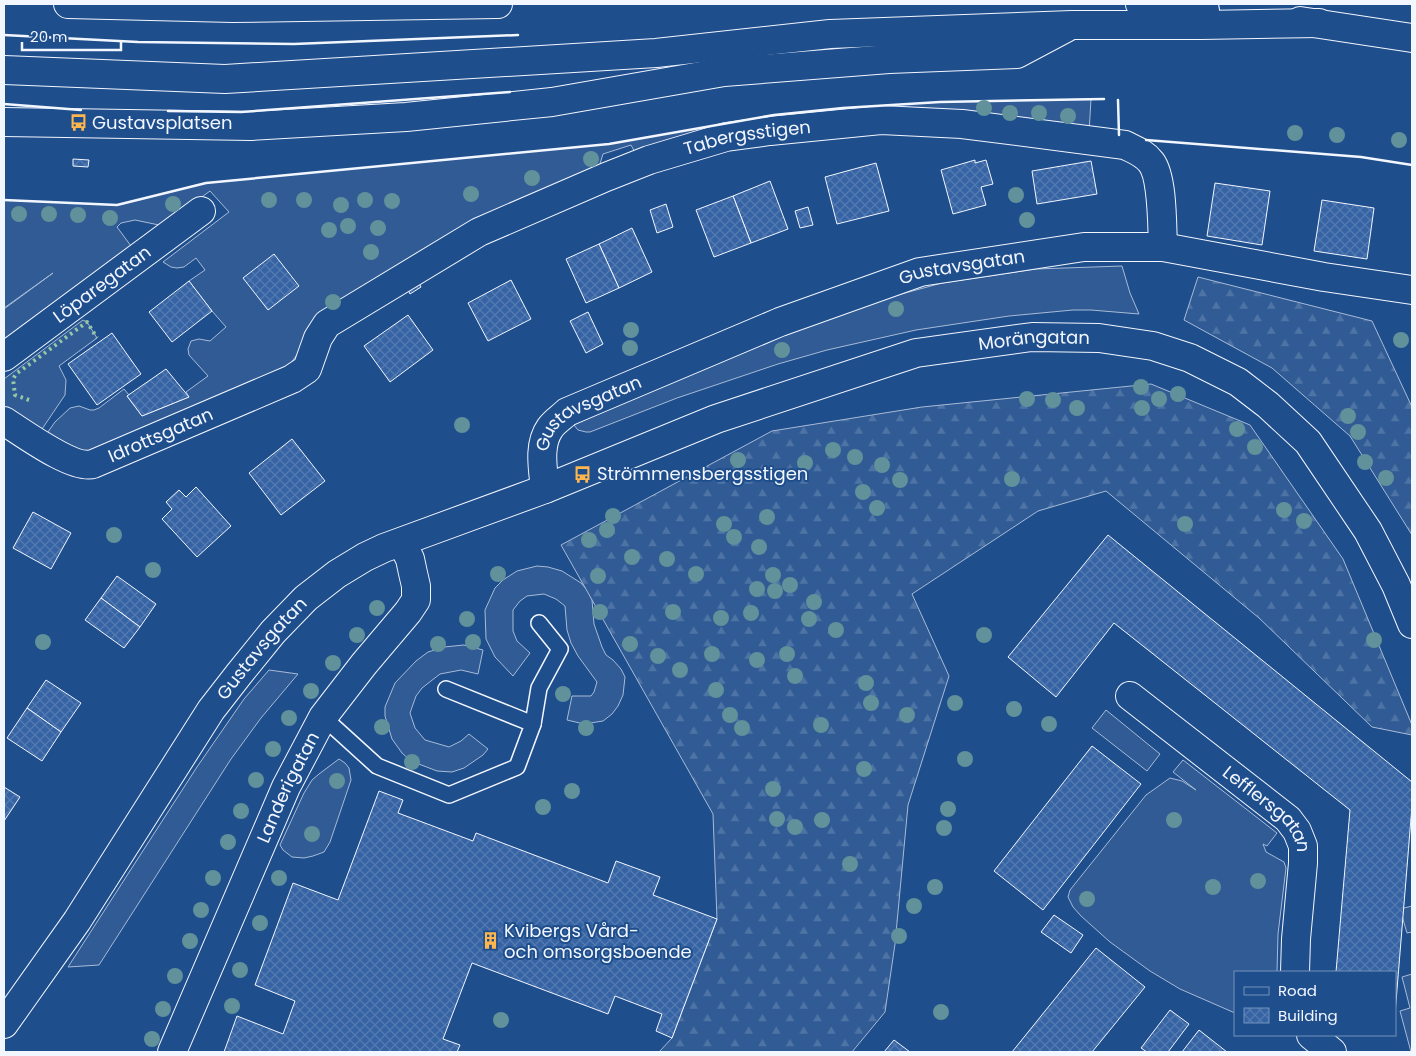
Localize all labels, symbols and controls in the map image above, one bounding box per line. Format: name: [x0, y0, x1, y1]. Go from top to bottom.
scale bar: [22, 20, 121, 52]
text: 20 m: [30, 26, 68, 47]
place label: Gustavsplatsen: [92, 110, 233, 135]
bus stop icon: Gustavsplatsen: [68, 113, 88, 133]
street label: Tabergsstigen: [681, 114, 812, 161]
street label: Löparegatan: [48, 239, 156, 329]
street label: Gustavsgatan: [895, 243, 1027, 291]
street label: Morängatan: [977, 324, 1090, 356]
street label: Gustavsgatan: [529, 369, 645, 453]
street label: Idrottsgatan: [104, 401, 217, 468]
place label: Strömmensbergsstigen: [597, 461, 808, 486]
bus stop icon: Strömmensbergsstigen: [573, 464, 593, 484]
street label: Gustavsgatan: [210, 591, 312, 705]
street label: Landerigatan: [250, 727, 325, 847]
street label: Lefflersgatan: [1218, 760, 1316, 852]
place label: Kvibergs Vård- och omsorgsboende: [504, 918, 692, 964]
building icon: Kvibergs Vård- och omsorgsboende: [480, 931, 500, 951]
legend: [1234, 971, 1396, 1036]
text: Road: [1278, 980, 1317, 1001]
text: Building: [1278, 1005, 1338, 1026]

